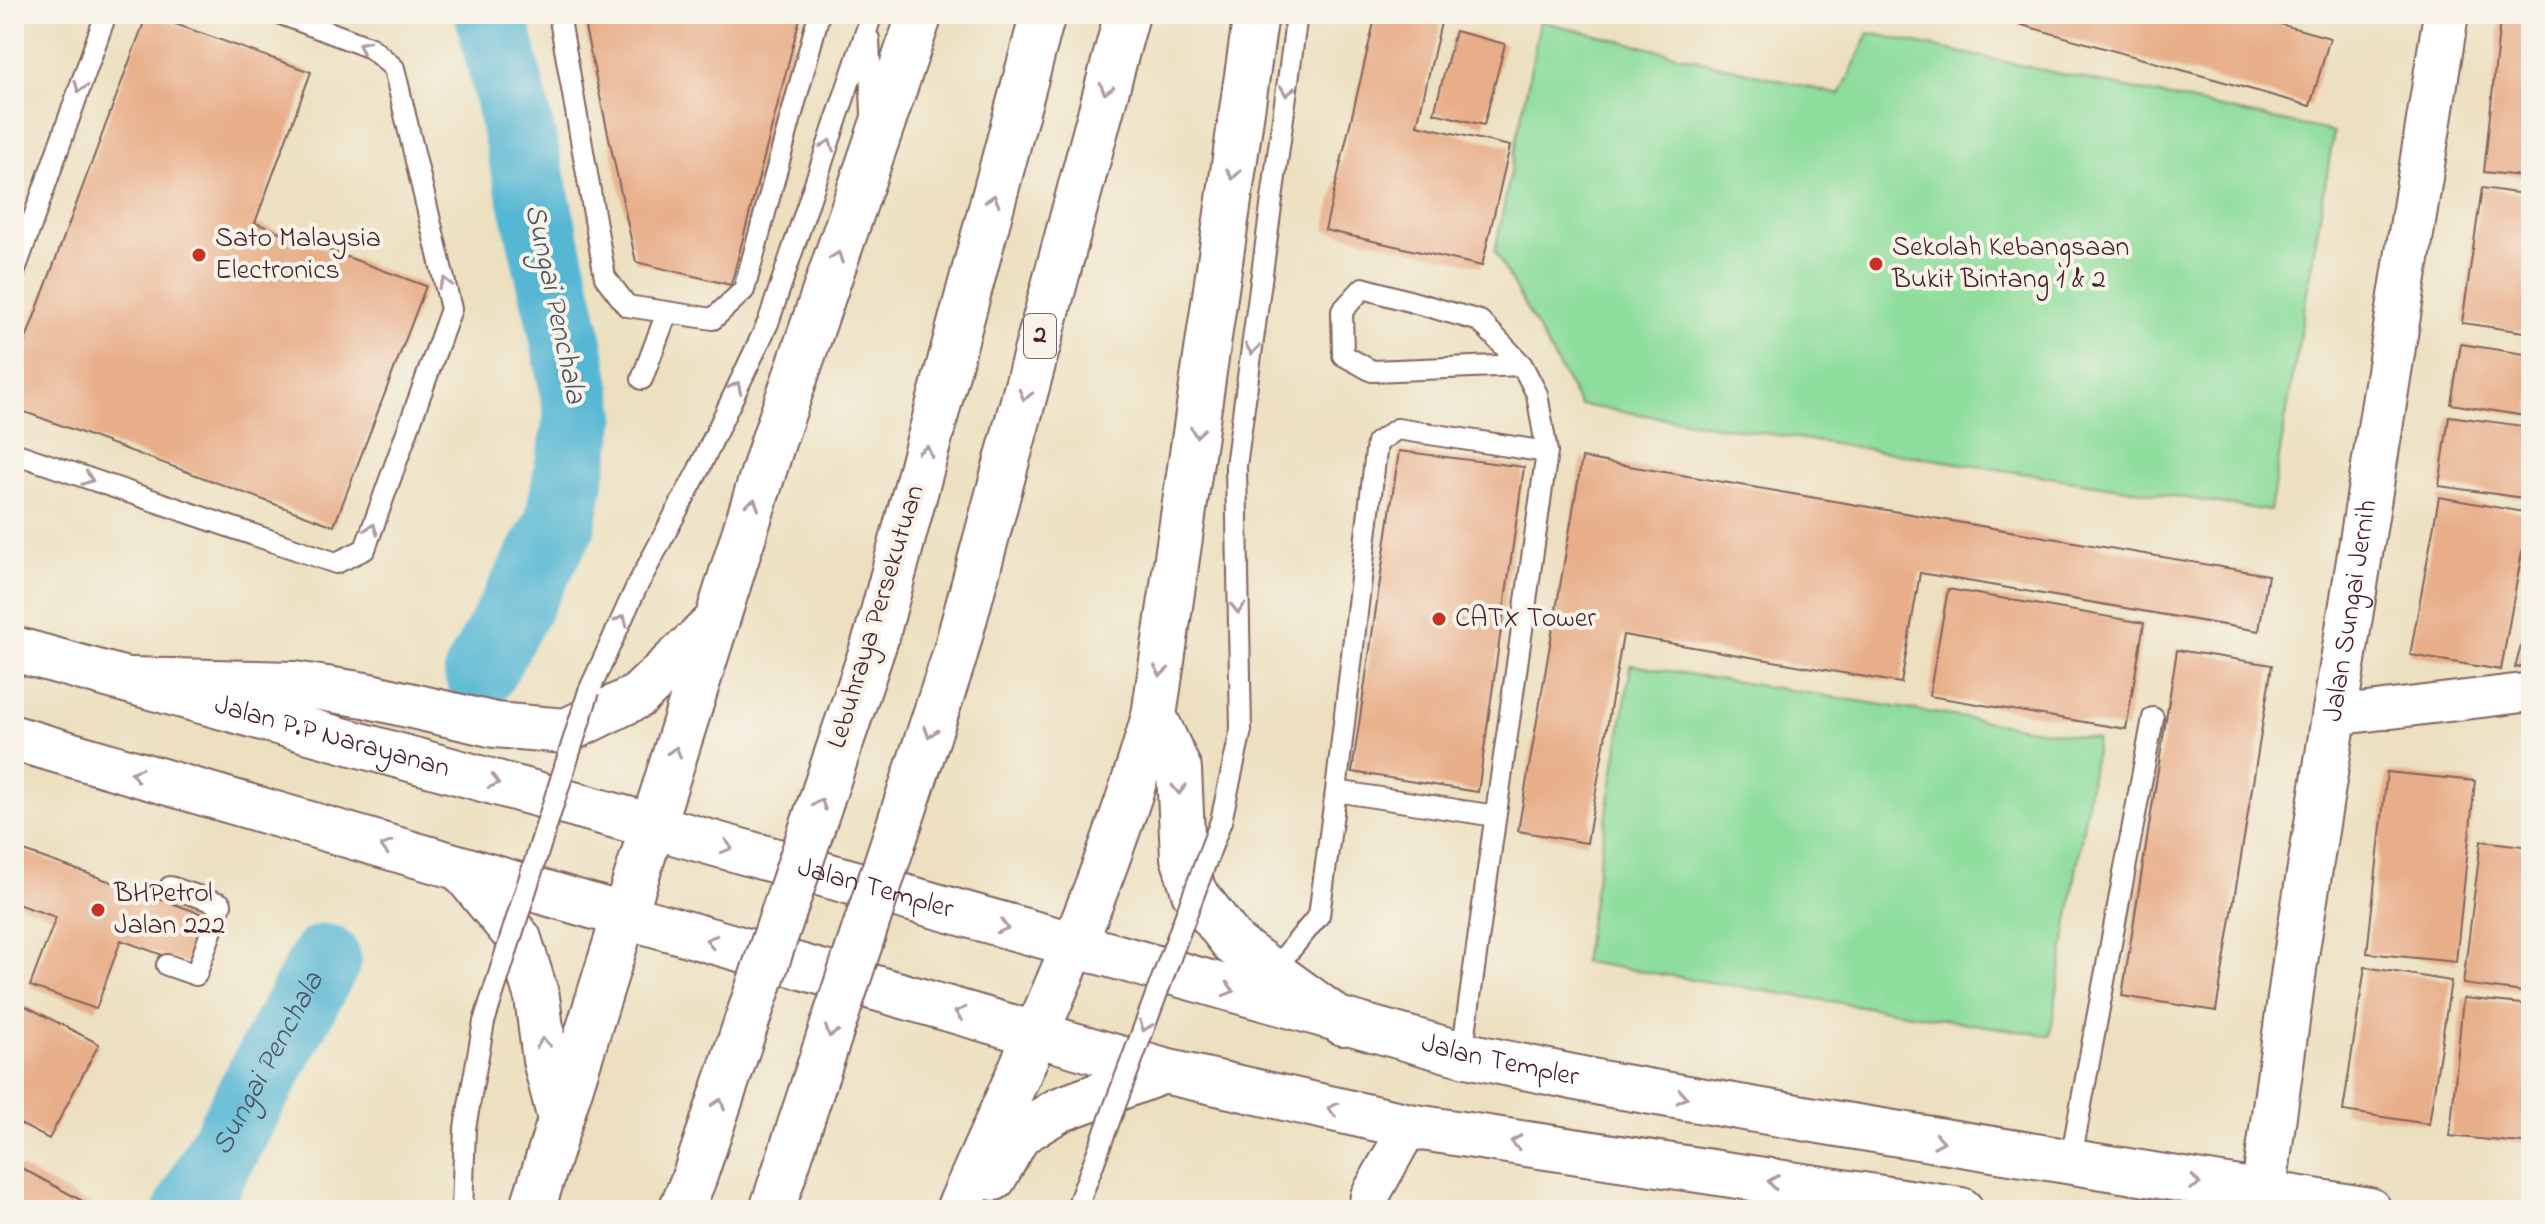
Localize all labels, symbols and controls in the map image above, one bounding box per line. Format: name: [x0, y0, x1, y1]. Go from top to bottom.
one-way arrow: [356, 40, 371, 56]
one-way arrow: [73, 80, 90, 94]
one-way arrow: [1099, 82, 1116, 96]
one-way arrow: [1279, 84, 1296, 98]
one-way arrow: [819, 138, 835, 152]
one-way arrow: [1225, 168, 1242, 181]
one-way arrow: [984, 194, 1001, 208]
water label: Sungai Penchala: [511, 200, 597, 408]
place label: Sato Malaysia Electronics: [215, 219, 381, 292]
place label: Sekolah Kebangsaan Bukit Bintang 1 & 2: [1891, 228, 2129, 301]
marker: Sato Malaysia Electronics: [190, 246, 208, 264]
one-way arrow: [827, 251, 843, 265]
marker: Sekolah Kebangsaan Bukit Bintang 1 & 2: [1867, 255, 1885, 273]
one-way arrow: [437, 277, 454, 291]
road number: 2: [1024, 314, 1056, 358]
one-way arrow: [1244, 342, 1261, 356]
one-way arrow: [726, 381, 742, 395]
one-way arrow: [1017, 387, 1034, 401]
one-way arrow: [1189, 425, 1206, 439]
one-way arrow: [917, 445, 933, 459]
one-way arrow: [80, 469, 94, 485]
street label: Lebuhraya Persekutuan: [817, 480, 937, 754]
one-way arrow: [744, 497, 760, 511]
street label: Jalan Sungai Jernih: [2313, 497, 2389, 725]
one-way arrow: [362, 523, 379, 537]
place label: CATX Tower: [1455, 599, 1596, 640]
one-way arrow: [1229, 602, 1247, 615]
marker: CATX Tower: [1430, 610, 1448, 628]
one-way arrow: [612, 614, 628, 629]
one-way arrow: [1153, 664, 1170, 678]
street label: Jalan P.P Narayanan: [210, 685, 454, 789]
one-way arrow: [923, 724, 939, 738]
one-way arrow: [666, 745, 682, 759]
one-way arrow: [130, 767, 144, 783]
one-way arrow: [487, 773, 500, 789]
one-way arrow: [1170, 783, 1188, 796]
one-way arrow: [810, 798, 826, 812]
one-way arrow: [719, 838, 733, 855]
one-way arrow: [379, 840, 393, 856]
street label: Jalan Templer: [793, 847, 958, 930]
place label: BHPetrol Jalan 222: [113, 874, 225, 947]
marker: BHPetrol Jalan 222: [89, 901, 107, 919]
one-way arrow: [996, 917, 1010, 934]
one-way arrow: [704, 934, 718, 950]
water label: Sungai Penchala: [201, 964, 337, 1164]
one-way arrow: [1221, 981, 1235, 998]
one-way arrow: [954, 1006, 968, 1022]
one-way arrow: [1138, 1018, 1155, 1032]
street label: Jalan Templer: [1416, 1023, 1583, 1098]
one-way arrow: [824, 1024, 840, 1038]
one-way arrow: [535, 1036, 552, 1050]
one-way arrow: [1676, 1088, 1689, 1105]
one-way arrow: [709, 1098, 725, 1112]
one-way arrow: [1327, 1101, 1341, 1118]
one-way arrow: [1932, 1132, 1945, 1149]
one-way arrow: [1510, 1134, 1523, 1151]
one-way arrow: [1767, 1174, 1780, 1191]
one-way arrow: [2188, 1174, 2202, 1191]

